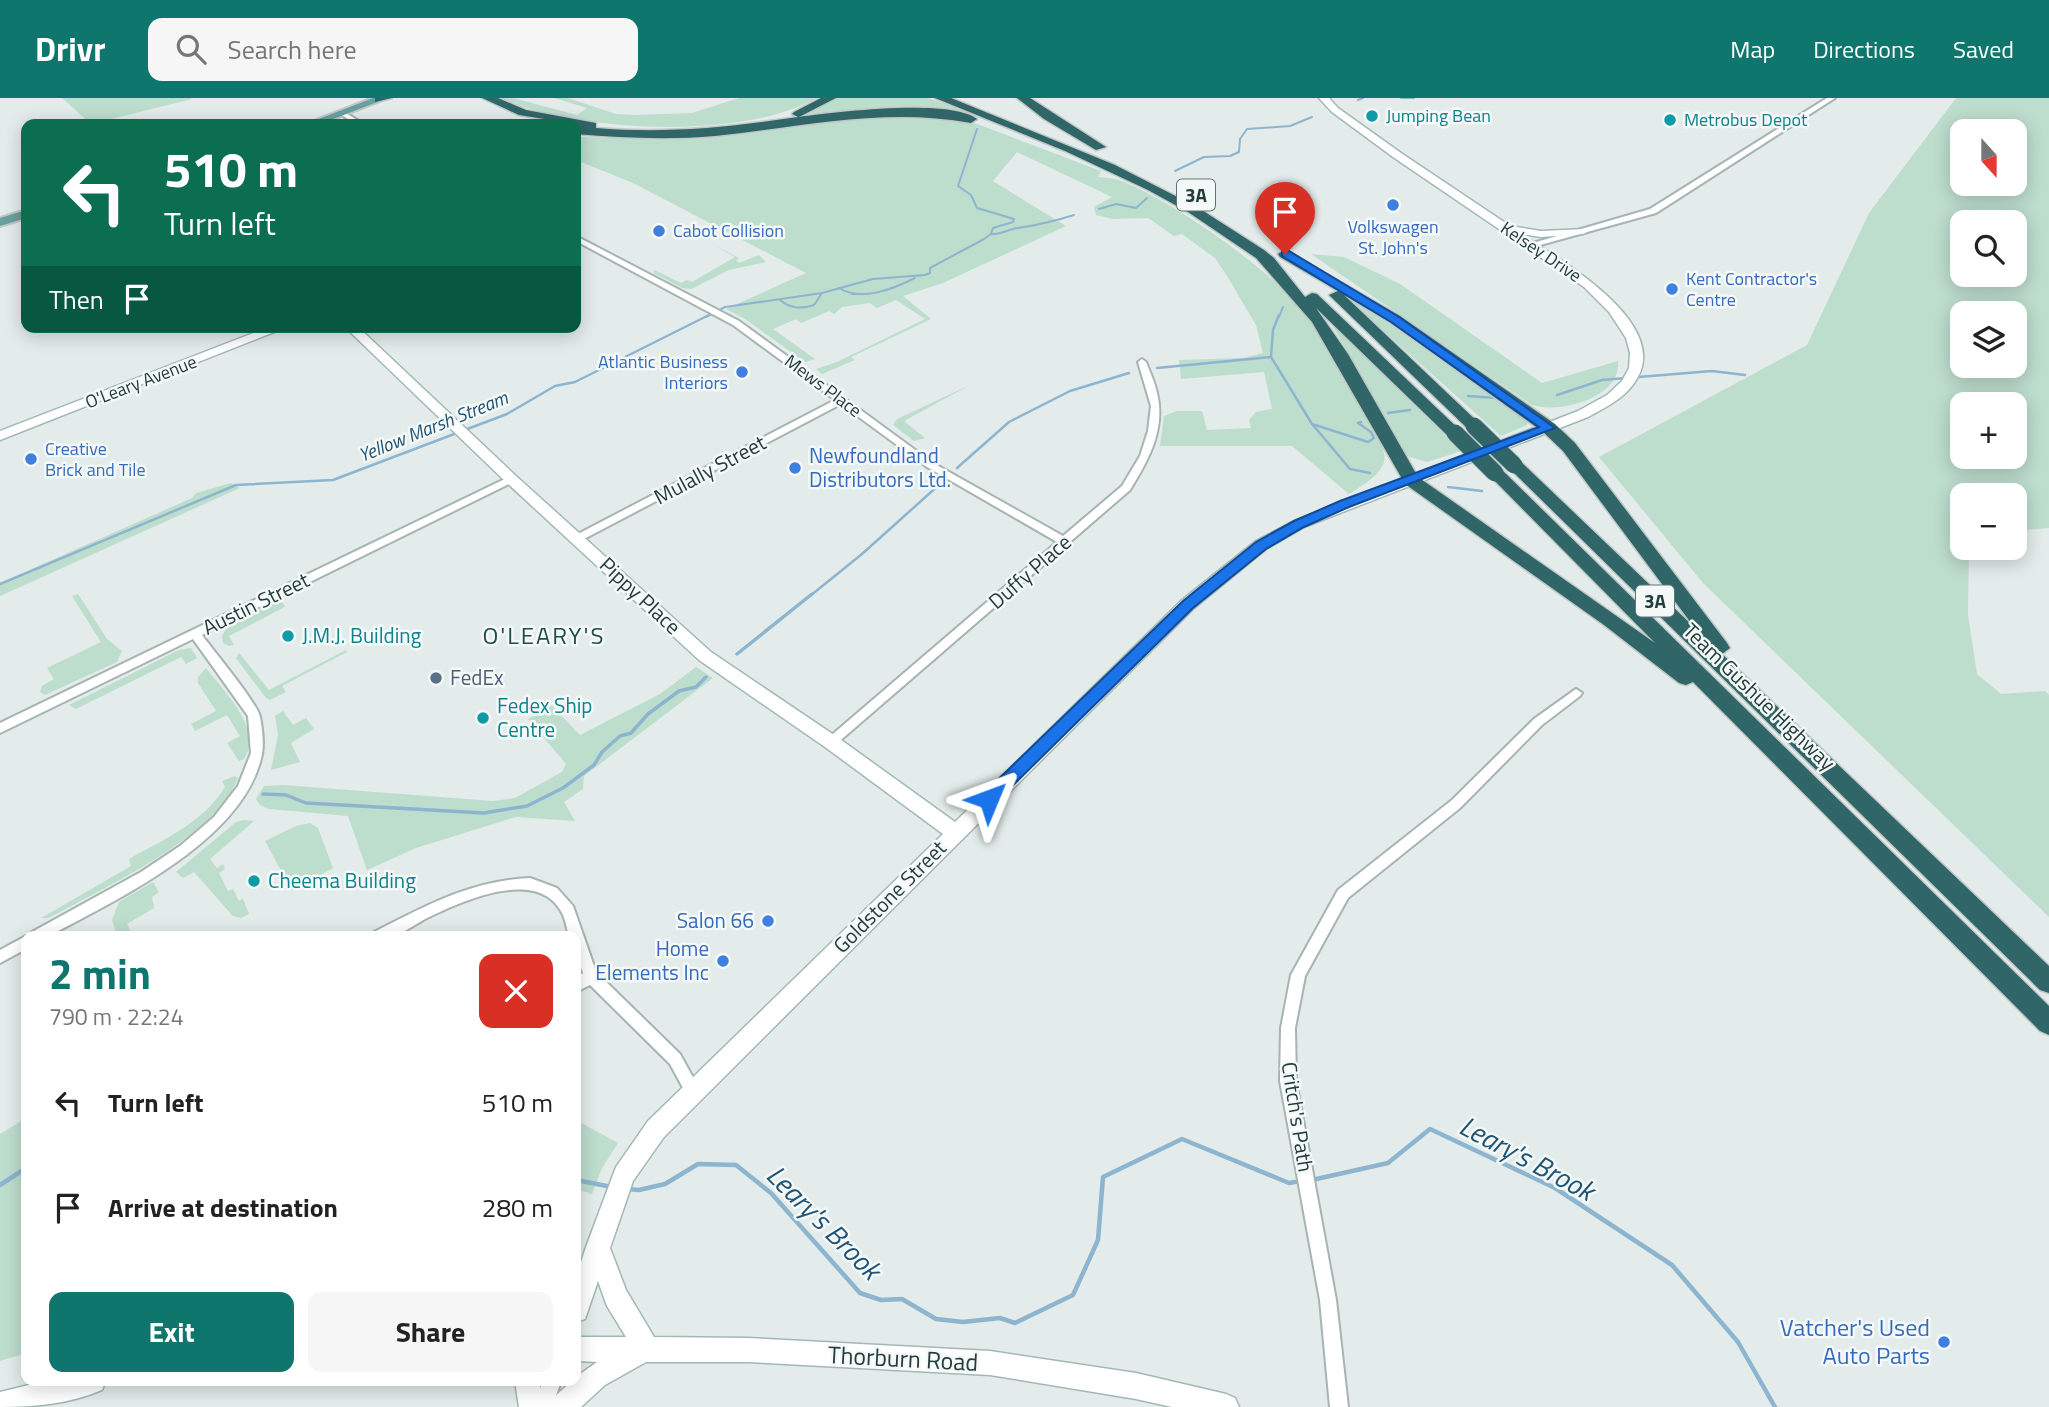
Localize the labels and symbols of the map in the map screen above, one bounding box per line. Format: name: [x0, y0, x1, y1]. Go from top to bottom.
place label: Jumping Bean: [1386, 102, 1491, 129]
place label: Metrobus Depot: [1684, 106, 1808, 133]
marker: Jumping Bean: [1364, 108, 1380, 124]
marker: Metrobus Depot: [1662, 112, 1678, 128]
north arrow: [1950, 119, 2026, 196]
road number: 3A: [1177, 180, 1215, 211]
pin: [1255, 182, 1315, 254]
marker: Volkswagen St. John's: [1385, 197, 1401, 213]
place label: Volkswagen St. John's: [1347, 213, 1439, 261]
street label: Kelsey Drive: [1495, 215, 1587, 289]
place label: Cabot Collision: [673, 217, 784, 244]
marker: Cabot Collision: [651, 223, 667, 239]
place label: Kent Contractor's Centre: [1686, 265, 1817, 313]
marker: Kent Contractor's Centre: [1664, 281, 1680, 297]
street label: O'Leary Avenue: [81, 348, 200, 415]
place label: Atlantic Business Interiors: [598, 348, 728, 396]
street label: Mews Place: [779, 348, 868, 424]
marker: Atlantic Business Interiors: [734, 364, 750, 380]
water label: Yellow Marsh Stream: [354, 382, 513, 469]
street label: Mulally Street: [648, 426, 772, 512]
place label: Creative Brick and Tile: [45, 435, 146, 483]
place label: Newfoundland Distributors Ltd.: [809, 439, 951, 495]
marker: Creative Brick and Tile: [23, 451, 39, 467]
marker: Newfoundland Distributors Ltd.: [787, 460, 803, 476]
street label: Duffy Place: [981, 526, 1078, 616]
street label: Pippy Place: [593, 549, 689, 641]
street label: Austin Street: [197, 563, 315, 643]
road number: 3A: [1636, 586, 1674, 616]
street label: Team Gushue Highway: [1676, 615, 1843, 778]
district label: O'LEARY'S: [482, 617, 606, 653]
place label: J.M.J. Building: [302, 619, 422, 651]
marker: J.M.J. Building: [280, 628, 296, 644]
place label: FedEx: [450, 661, 504, 693]
marker: FedEx: [428, 670, 444, 686]
place label: Fedex Ship Centre: [497, 689, 592, 745]
marker: Fedex Ship Centre: [475, 710, 491, 726]
position arrow: [952, 762, 1026, 836]
street label: Goldstone Street: [825, 832, 954, 960]
place label: Cheema Building: [268, 864, 416, 896]
marker: Cheema Building: [246, 873, 262, 889]
place label: Salon 66: [677, 904, 754, 936]
marker: Salon 66: [760, 913, 776, 929]
place label: Home Elements Inc: [595, 932, 709, 988]
marker: Home Elements Inc: [715, 953, 731, 969]
street label: Critch's Path: [1274, 1060, 1322, 1174]
water label: Leary's Brook: [1452, 1104, 1606, 1213]
water label: Leary's Brook: [757, 1154, 894, 1292]
place label: Vatcher's Used Auto Parts: [1780, 1309, 1930, 1373]
marker: Vatcher's Used Auto Parts: [1936, 1334, 1952, 1350]
street label: Thorburn Road: [827, 1336, 979, 1380]

